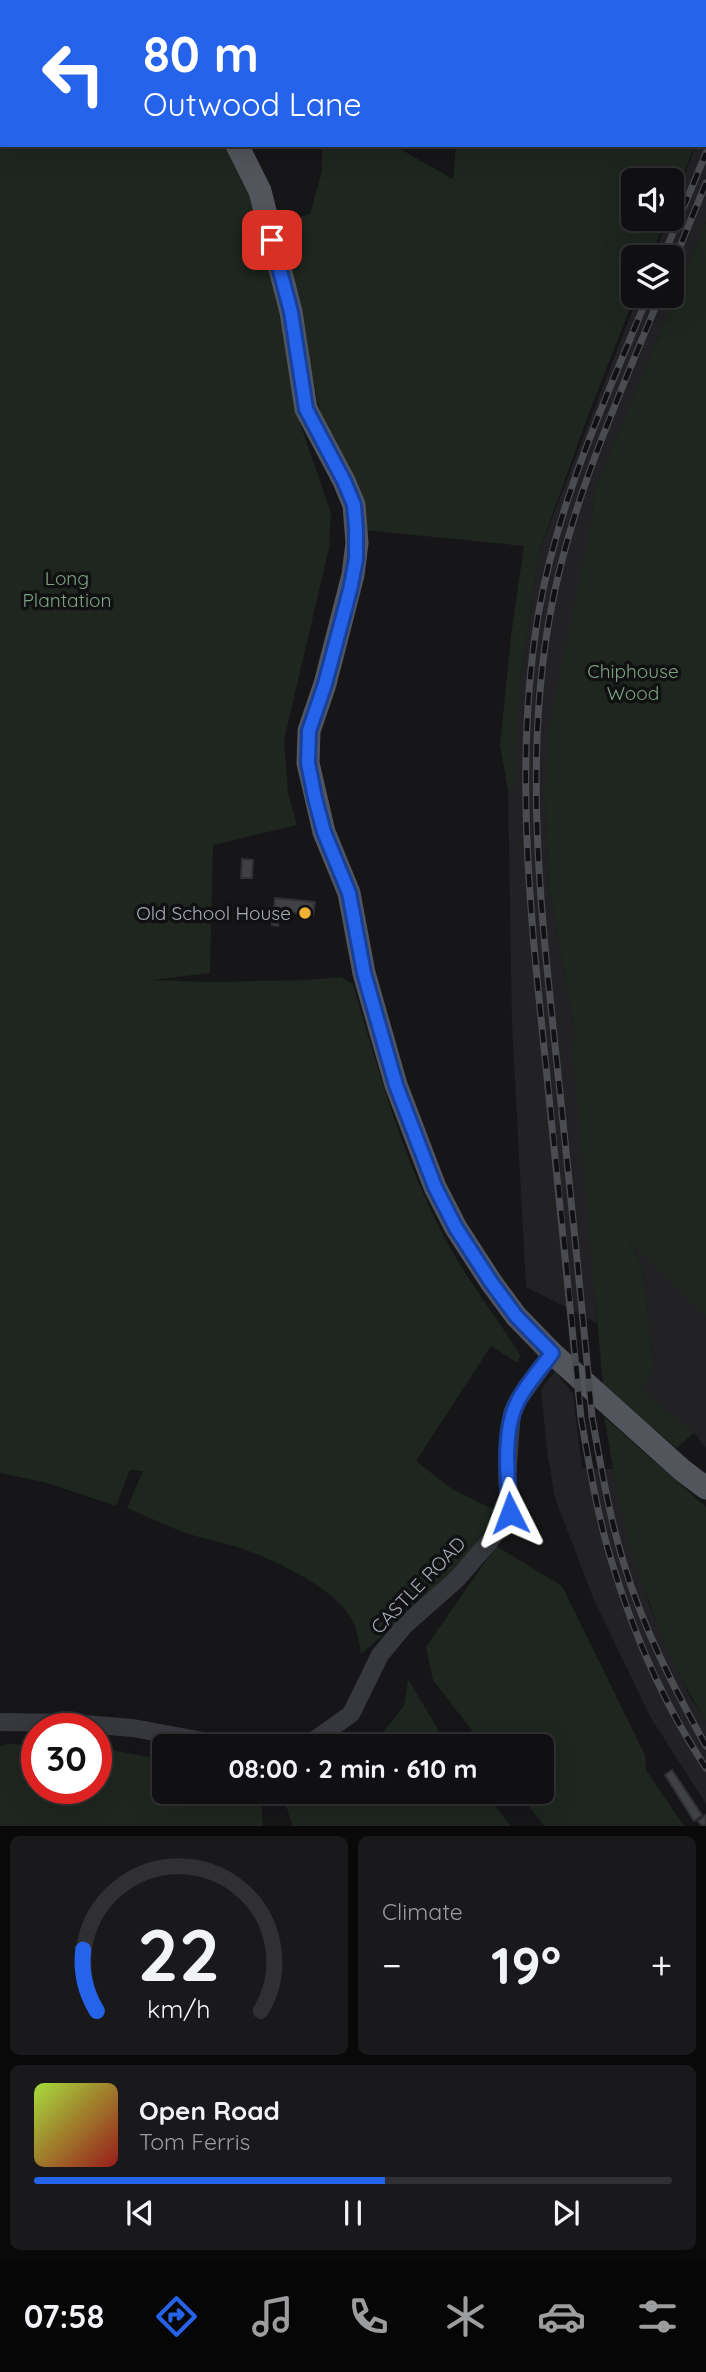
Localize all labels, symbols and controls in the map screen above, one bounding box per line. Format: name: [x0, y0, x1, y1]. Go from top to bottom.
text: 80 m: [143, 23, 259, 84]
icon: left: [28, 28, 119, 119]
text: Outwood Lane: [143, 84, 362, 124]
map controls: [621, 168, 684, 308]
button: sound: [621, 168, 684, 231]
pin: [242, 210, 302, 270]
icon: arrive: [253, 221, 291, 259]
button: layers: [621, 245, 684, 308]
park label: Long Plantation: [22, 566, 112, 612]
park label: Chiphouse Wood: [587, 659, 679, 705]
place label: Old School House: [136, 901, 291, 925]
marker: Old School House: [297, 905, 313, 921]
position arrow: [473, 1476, 547, 1550]
street label: CASTLE ROAD: [366, 1531, 470, 1639]
speed limit sign: 30: [21, 1713, 112, 1804]
text: 08:00 · 2 min · 610 m: [229, 1752, 477, 1785]
text: Climate: [382, 1897, 463, 1926]
text: 22: [138, 1909, 220, 2000]
text: 19°: [491, 1932, 561, 1997]
text: −: [382, 1941, 402, 1989]
text: +: [651, 1941, 672, 1989]
text: km/h: [147, 1993, 211, 2024]
text: Open Road: [139, 2094, 280, 2127]
text: Tom Ferris: [139, 2127, 250, 2156]
icon: previous: [121, 2194, 159, 2232]
icon: pause: [334, 2194, 372, 2232]
icon: next: [547, 2194, 585, 2232]
icon: directions: [152, 2292, 201, 2341]
icon: music: [248, 2292, 297, 2341]
icon: phone: [344, 2292, 393, 2341]
icon: climate: [441, 2292, 490, 2341]
icon: car: [537, 2292, 586, 2341]
icon: filters: [633, 2292, 682, 2341]
text: 07:58: [24, 2296, 104, 2336]

